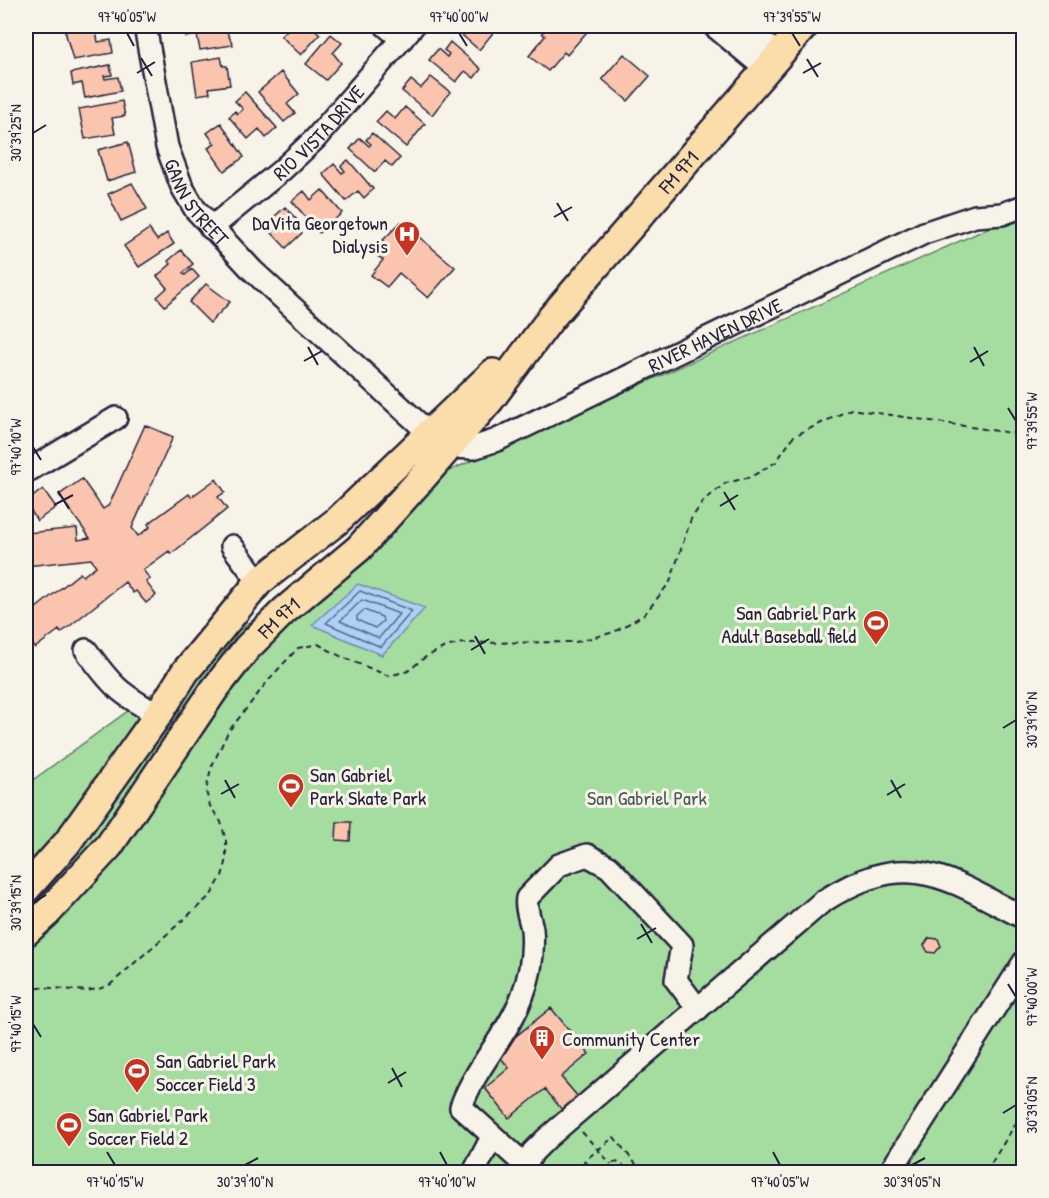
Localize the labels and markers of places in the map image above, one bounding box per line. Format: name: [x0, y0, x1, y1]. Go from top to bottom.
place label: DaVita Georgetown Dialysis: [252, 209, 388, 259]
hospital icon: DaVita Georgetown Dialysis: [392, 219, 422, 257]
place label: San Gabriel Park Adult Baseball field: [722, 599, 856, 649]
sports icon: San Gabriel Park Adult Baseball field: [861, 608, 891, 646]
place label: San Gabriel Park Skate Park: [310, 761, 426, 811]
sports icon: San Gabriel Park Skate Park: [276, 771, 306, 809]
building icon: Community Center: [527, 1023, 557, 1061]
place label: Community Center: [562, 1025, 700, 1052]
place label: San Gabriel Park Soccer Field 3: [156, 1047, 276, 1097]
sports icon: San Gabriel Park Soccer Field 3: [122, 1056, 152, 1094]
place label: San Gabriel Park Soccer Field 2: [88, 1101, 208, 1151]
sports icon: San Gabriel Park Soccer Field 2: [54, 1110, 84, 1148]

